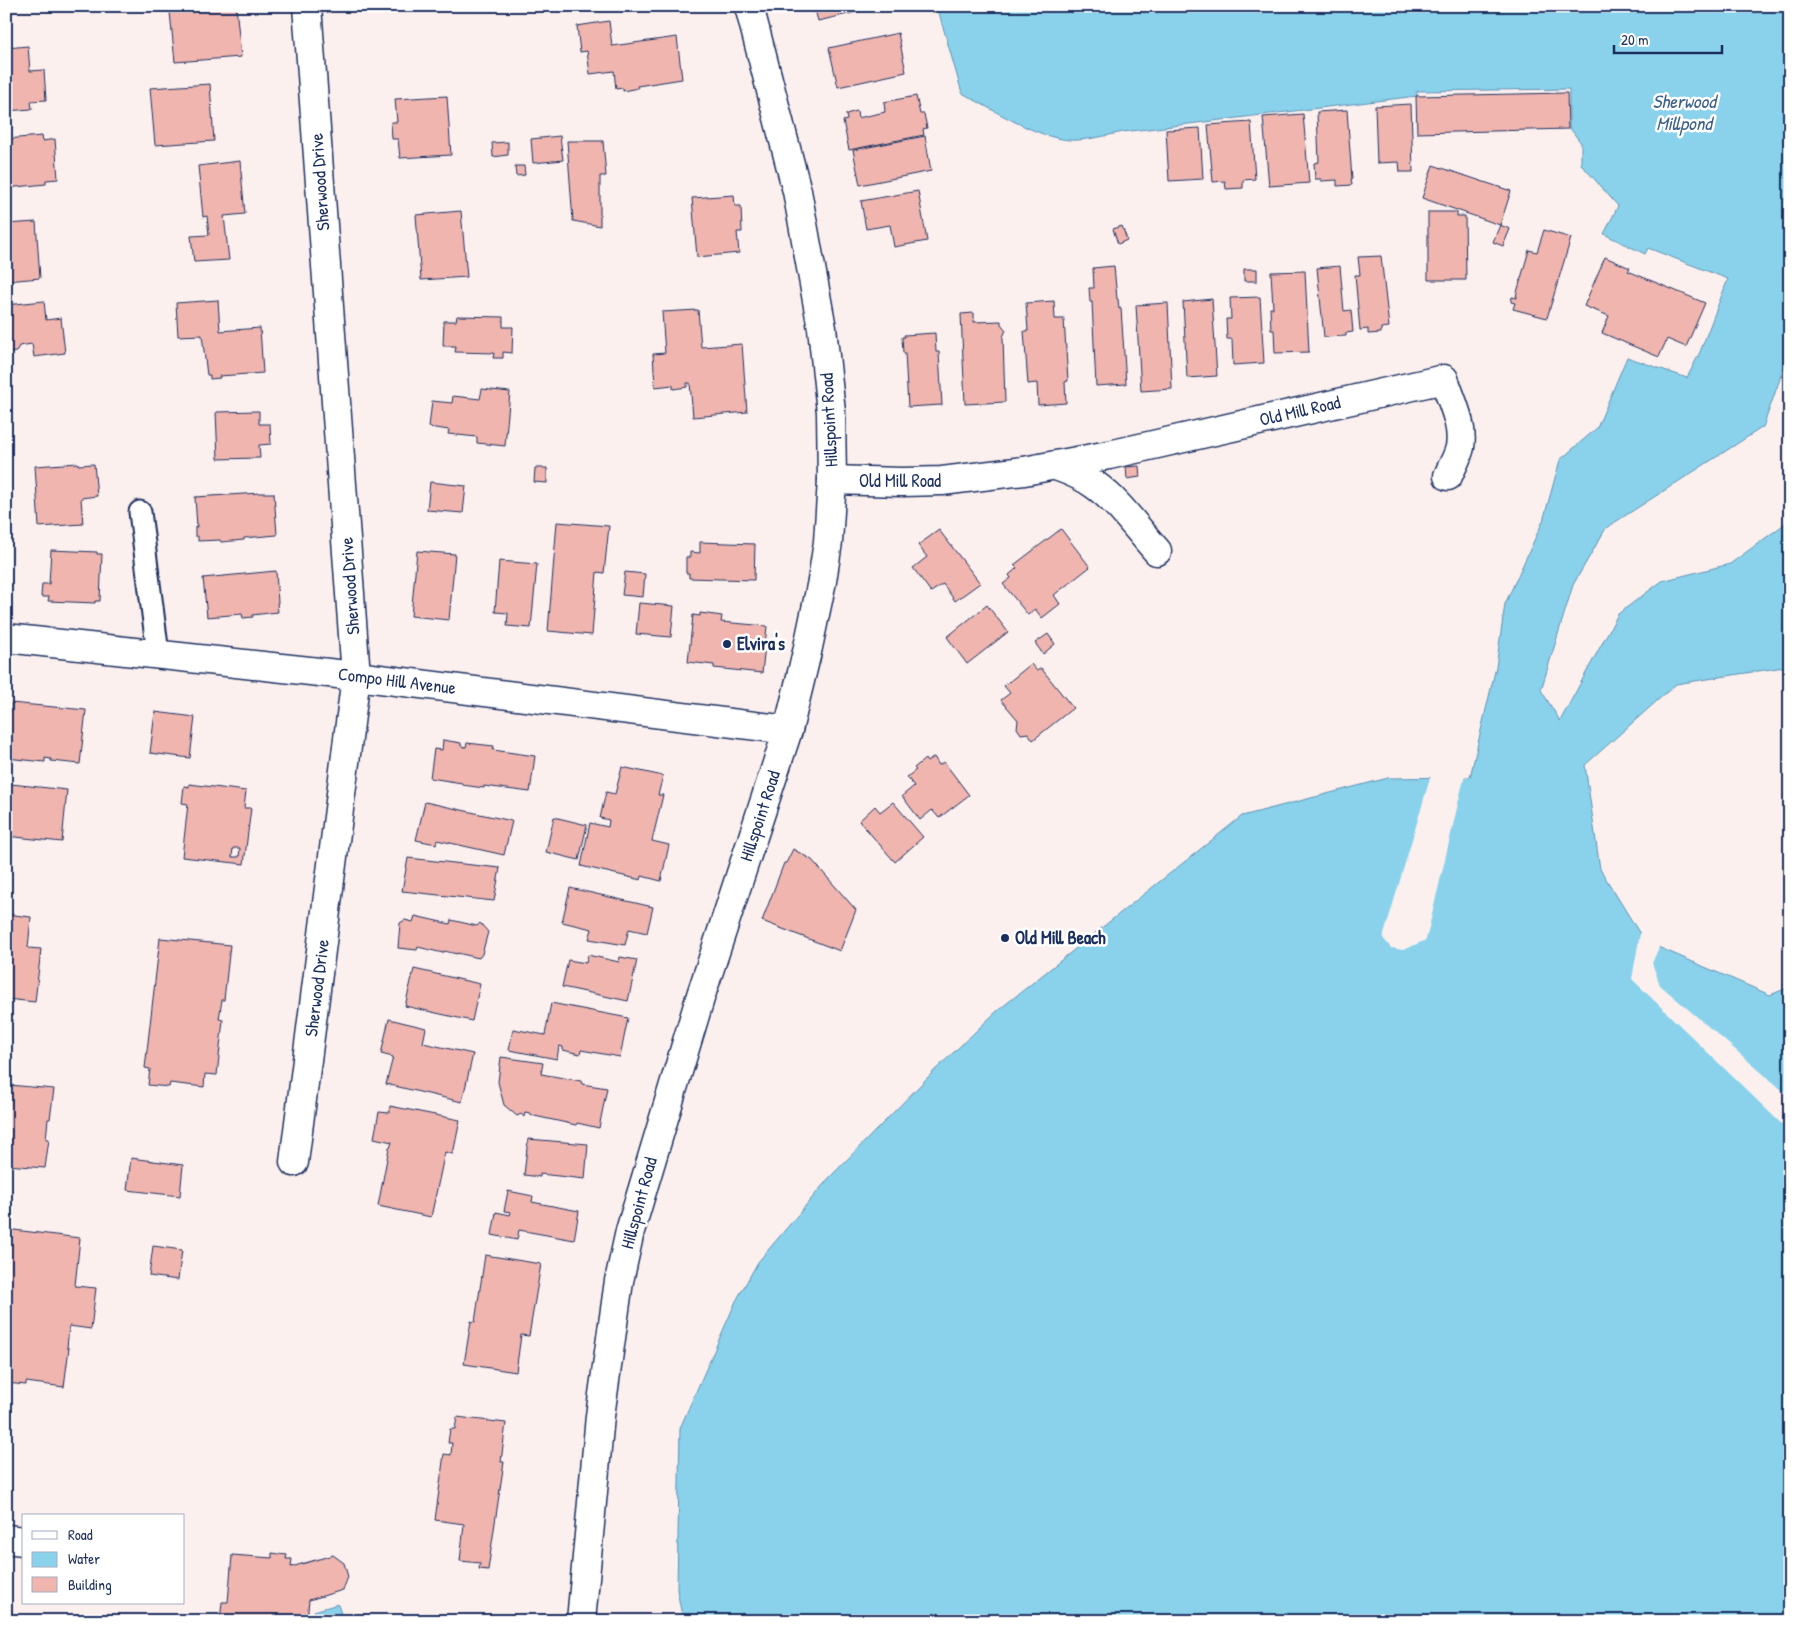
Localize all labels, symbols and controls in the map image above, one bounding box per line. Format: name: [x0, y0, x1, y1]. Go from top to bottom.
scale bar: [1614, 22, 1721, 54]
text: 20 m: [1621, 29, 1648, 50]
water label: Sherwood Millpond: [1652, 88, 1718, 136]
street label: Sherwood Drive: [304, 132, 335, 232]
street label: Hillspoint Road: [814, 372, 843, 468]
street label: Old Mill Road: [1257, 389, 1343, 432]
street label: Old Mill Road: [859, 468, 941, 493]
street label: Sherwood Drive: [334, 536, 365, 636]
place label: Elvira's: [737, 631, 785, 656]
marker: Elvira's: [721, 638, 733, 650]
street label: Compo Hill Avenue: [337, 661, 457, 700]
street label: Hillspoint Road: [733, 767, 786, 864]
place label: Old Mill Beach: [1015, 925, 1106, 950]
marker: Old Mill Beach: [999, 932, 1011, 944]
street label: Sherwood Drive: [298, 938, 335, 1038]
street label: Hillspoint Road: [614, 1154, 663, 1252]
legend: [22, 1514, 185, 1604]
text: Road: [68, 1524, 93, 1545]
text: Water: [68, 1548, 100, 1569]
text: Building: [68, 1574, 112, 1595]

